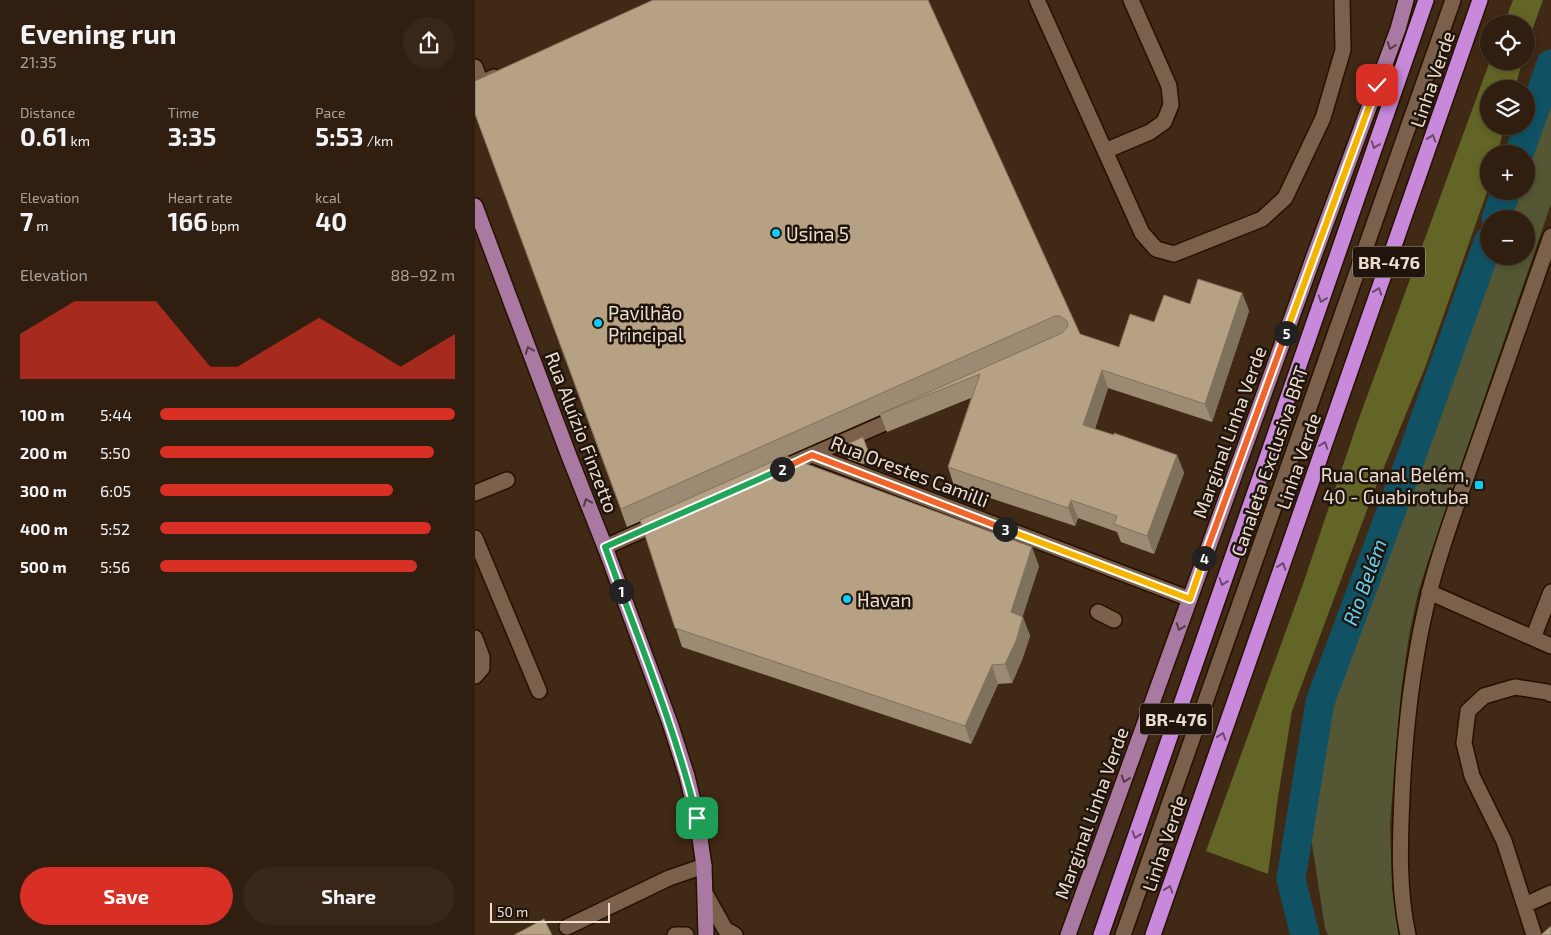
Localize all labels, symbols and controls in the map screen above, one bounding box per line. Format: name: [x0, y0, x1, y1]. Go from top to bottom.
map controls: [1480, 15, 1535, 265]
button: locate: [1480, 15, 1535, 70]
text: Evening run: [20, 16, 177, 50]
button: share: [403, 17, 455, 69]
street label: Linha Verde: [1405, 28, 1459, 130]
one-way arrow: [1387, 42, 1397, 50]
text: 21:35: [20, 52, 57, 71]
pin: [1356, 64, 1398, 106]
icon: check: [1363, 71, 1391, 99]
button: layers: [1480, 80, 1535, 135]
text: Distance: [20, 104, 75, 121]
text: Time: [168, 104, 199, 121]
text: Pace: [315, 104, 345, 121]
text: 0.61: [20, 121, 67, 151]
text: 3:35: [168, 121, 216, 151]
text: 5:53: [315, 121, 364, 151]
text: km: [67, 132, 90, 149]
text: /km: [364, 132, 393, 149]
one-way arrow: [1426, 134, 1436, 143]
one-way arrow: [1371, 140, 1381, 149]
button: +: [1480, 145, 1535, 200]
text: Elevation: [20, 189, 79, 206]
text: Heart rate: [168, 189, 232, 206]
text: kcal: [315, 189, 341, 206]
text: 7: [20, 206, 33, 236]
text: 166: [168, 206, 208, 236]
text: 40: [315, 206, 347, 236]
button: −: [1480, 210, 1535, 265]
text: m: [33, 217, 49, 234]
text: bpm: [208, 217, 239, 234]
place label: Usina 5: [786, 222, 849, 245]
marker: Usina 5: [770, 227, 782, 239]
road number: BR-476: [1353, 246, 1425, 278]
text: Elevation: [20, 265, 88, 284]
text: 88–92 m: [390, 265, 455, 284]
one-way arrow: [1372, 288, 1382, 296]
one-way arrow: [1318, 294, 1328, 302]
place label: Pavilhão Principal: [608, 301, 684, 346]
marker: Pavilhão Principal: [592, 317, 604, 329]
pin: 5: [1273, 320, 1299, 346]
text: 5: [1283, 325, 1290, 342]
street label: Marginal Linha Verde: [1187, 343, 1271, 521]
one-way arrow: [525, 346, 535, 355]
street label: Rua Aluízio Finzetto: [541, 348, 623, 516]
street label: Canaleta Exclusiva BRT: [1226, 363, 1312, 559]
text: 100 m: [20, 405, 65, 424]
text: 5:44: [100, 405, 132, 424]
street label: Linha Verde: [1271, 410, 1325, 512]
street label: Rua Orestes Camilli: [828, 430, 992, 512]
one-way arrow: [1319, 441, 1329, 450]
text: 200 m: [20, 443, 67, 462]
text: 5:50: [100, 443, 131, 462]
pin: 2: [769, 456, 795, 482]
text: 2: [778, 461, 787, 478]
place label: Rua Canal Belém, 40 - Guabirotuba: [1321, 463, 1469, 508]
marker: Rua Canal Belém, 40 - Guabirotuba: [1473, 479, 1485, 491]
text: 300 m: [20, 481, 67, 500]
text: 6:05: [100, 481, 131, 500]
one-way arrow: [583, 498, 593, 507]
pin: 3: [993, 516, 1017, 542]
text: 400 m: [20, 519, 68, 538]
text: 5:52: [100, 519, 130, 538]
text: 3: [1002, 521, 1009, 538]
water label: Rio Belém: [1337, 536, 1391, 628]
pin: 4: [1191, 546, 1217, 570]
text: 4: [1200, 550, 1209, 567]
text: 500 m: [20, 557, 67, 576]
text: 5:56: [100, 557, 130, 576]
one-way arrow: [1276, 562, 1286, 571]
one-way arrow: [1219, 577, 1229, 586]
pin: 1: [609, 578, 633, 604]
text: 1: [618, 583, 625, 600]
place label: Havan: [857, 588, 912, 611]
marker: Havan: [841, 593, 853, 605]
one-way arrow: [1176, 622, 1186, 630]
road number: BR-476: [1140, 704, 1212, 734]
street label: Marginal Linha Verde: [1049, 724, 1133, 902]
one-way arrow: [1217, 732, 1227, 740]
one-way arrow: [1121, 775, 1131, 783]
street label: Linha Verde: [1137, 792, 1191, 894]
pin: [676, 797, 718, 839]
icon: arrive: [683, 804, 711, 832]
one-way arrow: [1131, 830, 1141, 839]
button: Save: [20, 867, 233, 925]
button: Share: [243, 867, 455, 925]
one-way arrow: [1163, 885, 1173, 894]
scale bar: [490, 900, 610, 923]
text: 50 m: [497, 903, 528, 920]

